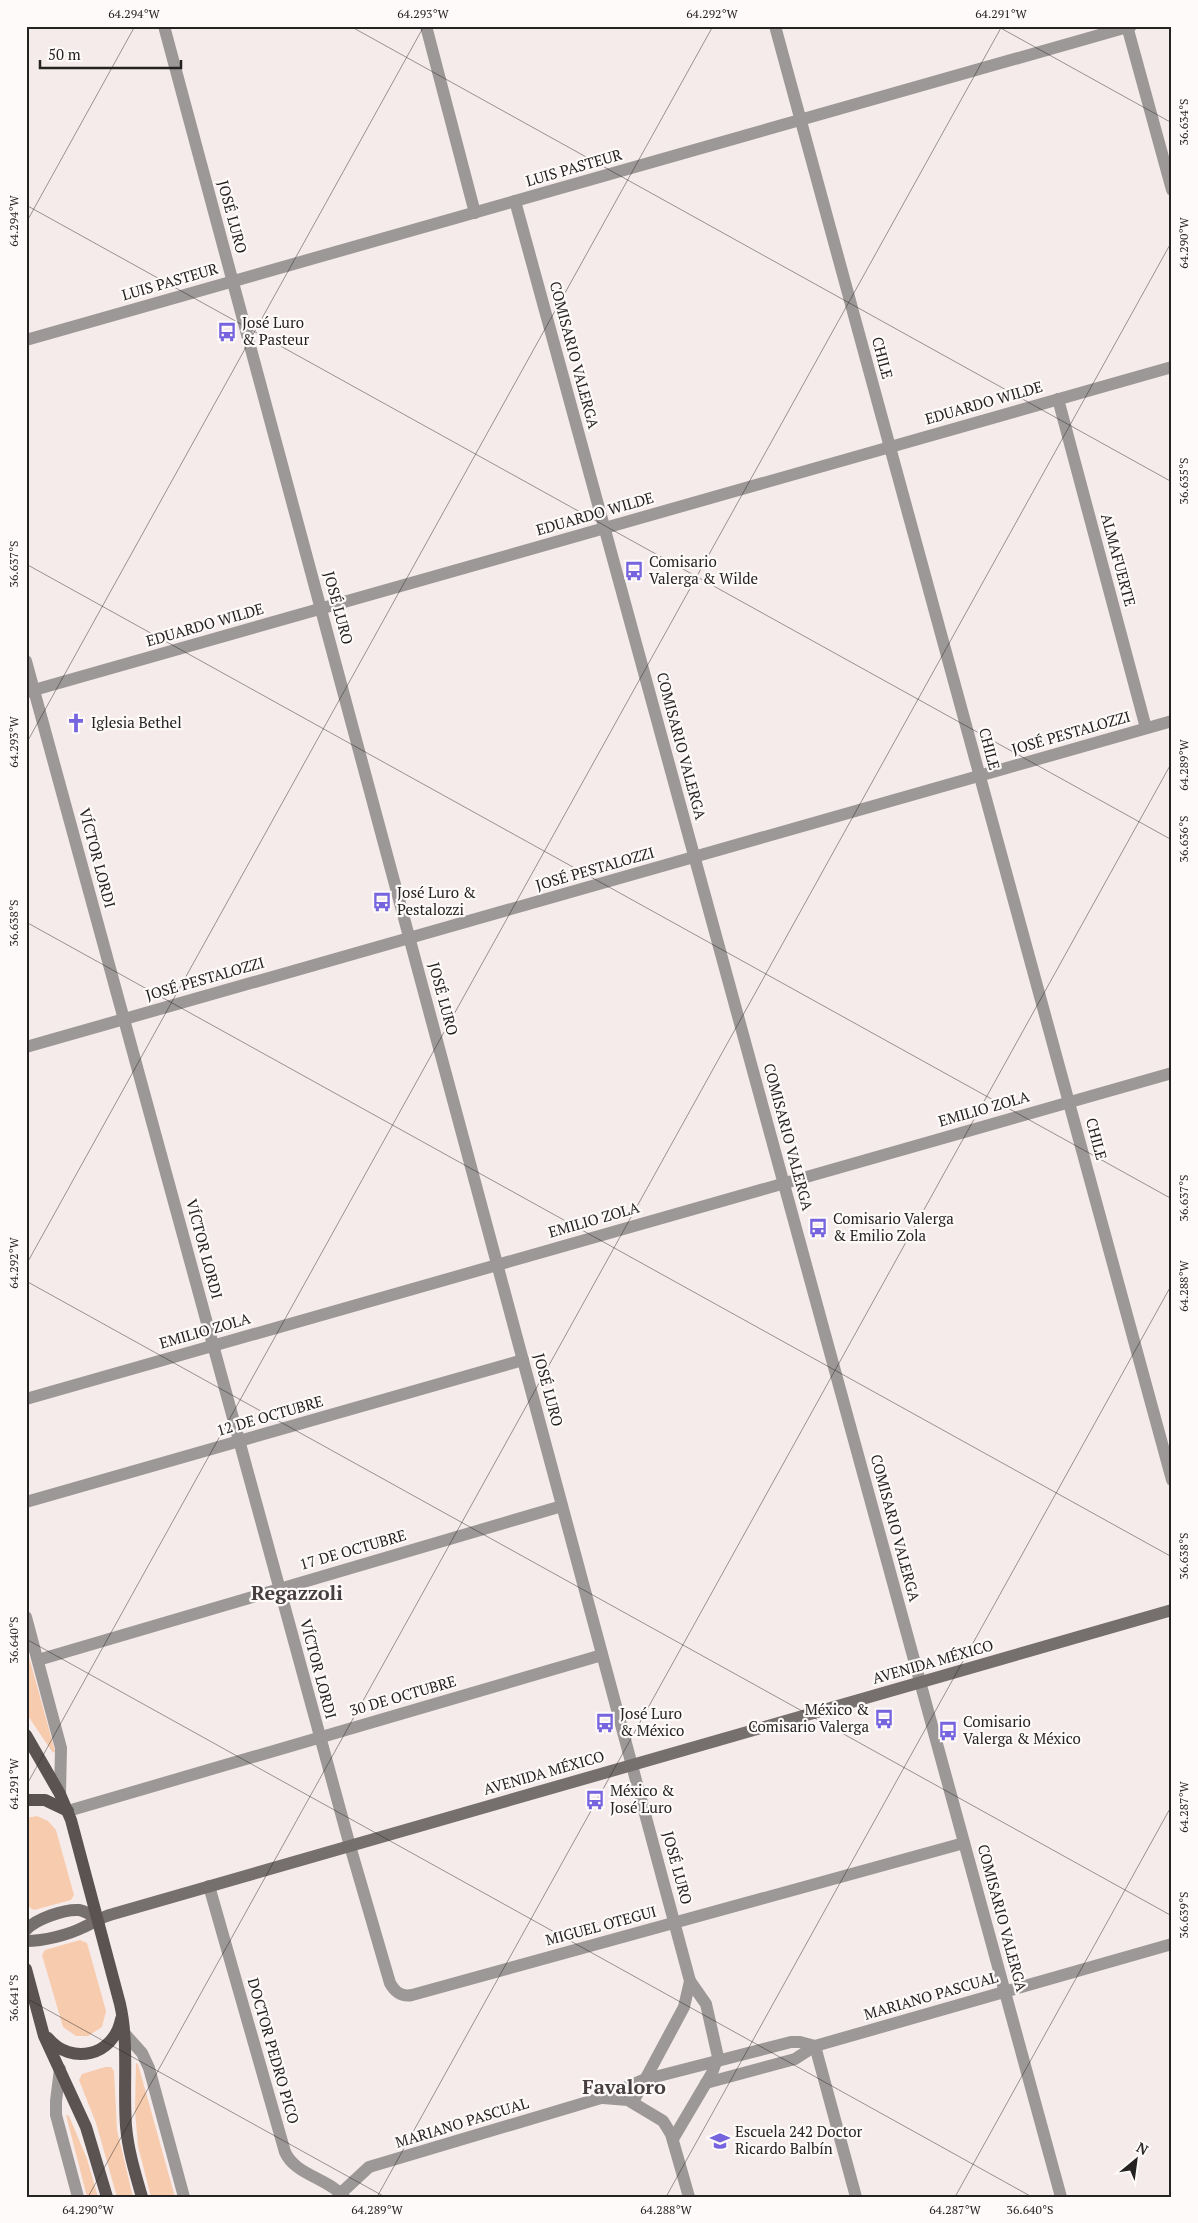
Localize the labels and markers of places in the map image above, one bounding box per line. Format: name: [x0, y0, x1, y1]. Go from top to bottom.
place label: José Luro & Pasteur: [242, 312, 309, 349]
bus stop icon: José Luro & Pasteur: [216, 321, 238, 343]
place label: Comisario Valerga & Wilde: [649, 551, 758, 588]
bus stop icon: Comisario Valerga & Wilde: [623, 560, 645, 582]
church icon: Iglesia Bethel: [65, 712, 87, 734]
place label: Iglesia Bethel: [91, 712, 182, 732]
place label: José Luro & Pestalozzi: [397, 882, 476, 919]
bus stop icon: José Luro & Pestalozzi: [371, 891, 393, 913]
place label: Comisario Valerga & Emilio Zola: [833, 1208, 954, 1245]
bus stop icon: Comisario Valerga & Emilio Zola: [807, 1217, 829, 1239]
place label: México & Comisario Valerga: [748, 1699, 869, 1736]
place label: José Luro & México: [620, 1703, 684, 1740]
bus stop icon: México & Comisario Valerga: [873, 1708, 895, 1730]
place label: Comisario Valerga & México: [963, 1711, 1081, 1748]
bus stop icon: José Luro & México: [594, 1712, 616, 1734]
bus stop icon: Comisario Valerga & México: [937, 1720, 959, 1742]
place label: México & José Luro: [610, 1780, 674, 1817]
bus stop icon: México & José Luro: [584, 1789, 606, 1811]
place label: Escuela 242 Doctor Ricardo Balbín: [735, 2121, 862, 2158]
school or university icon: Escuela 242 Doctor Ricardo Balbín: [709, 2130, 731, 2152]

